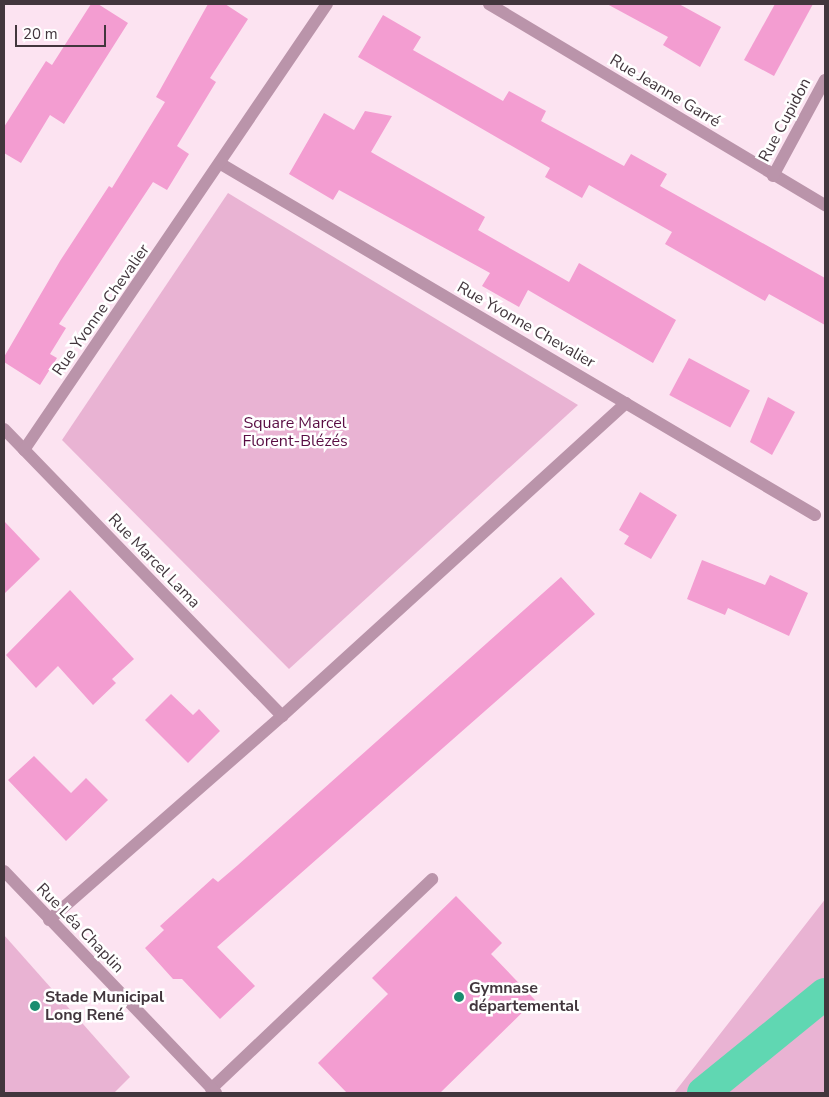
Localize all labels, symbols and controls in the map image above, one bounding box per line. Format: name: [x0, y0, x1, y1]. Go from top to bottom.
scale bar: [18, 15, 109, 47]
text: 20 m: [23, 24, 58, 44]
street label: Rue Jeanne Garré: [606, 51, 724, 131]
street label: Rue Cupidon: [755, 75, 815, 165]
street label: Rue Yvonne Chevalier: [48, 241, 154, 379]
street label: Rue Yvonne Chevalier: [454, 278, 598, 372]
park label: Square Marcel Florent-Blézés: [242, 413, 348, 451]
street label: Rue Marcel Lama: [104, 510, 204, 612]
street label: Rue Léa Chaplin: [32, 879, 128, 977]
place label: Gymnase départemental: [469, 978, 579, 1016]
place label: Stade Municipal Long René: [45, 987, 164, 1025]
marker: Gymnase départemental: [453, 991, 465, 1003]
marker: Stade Municipal Long René: [29, 1000, 41, 1012]

